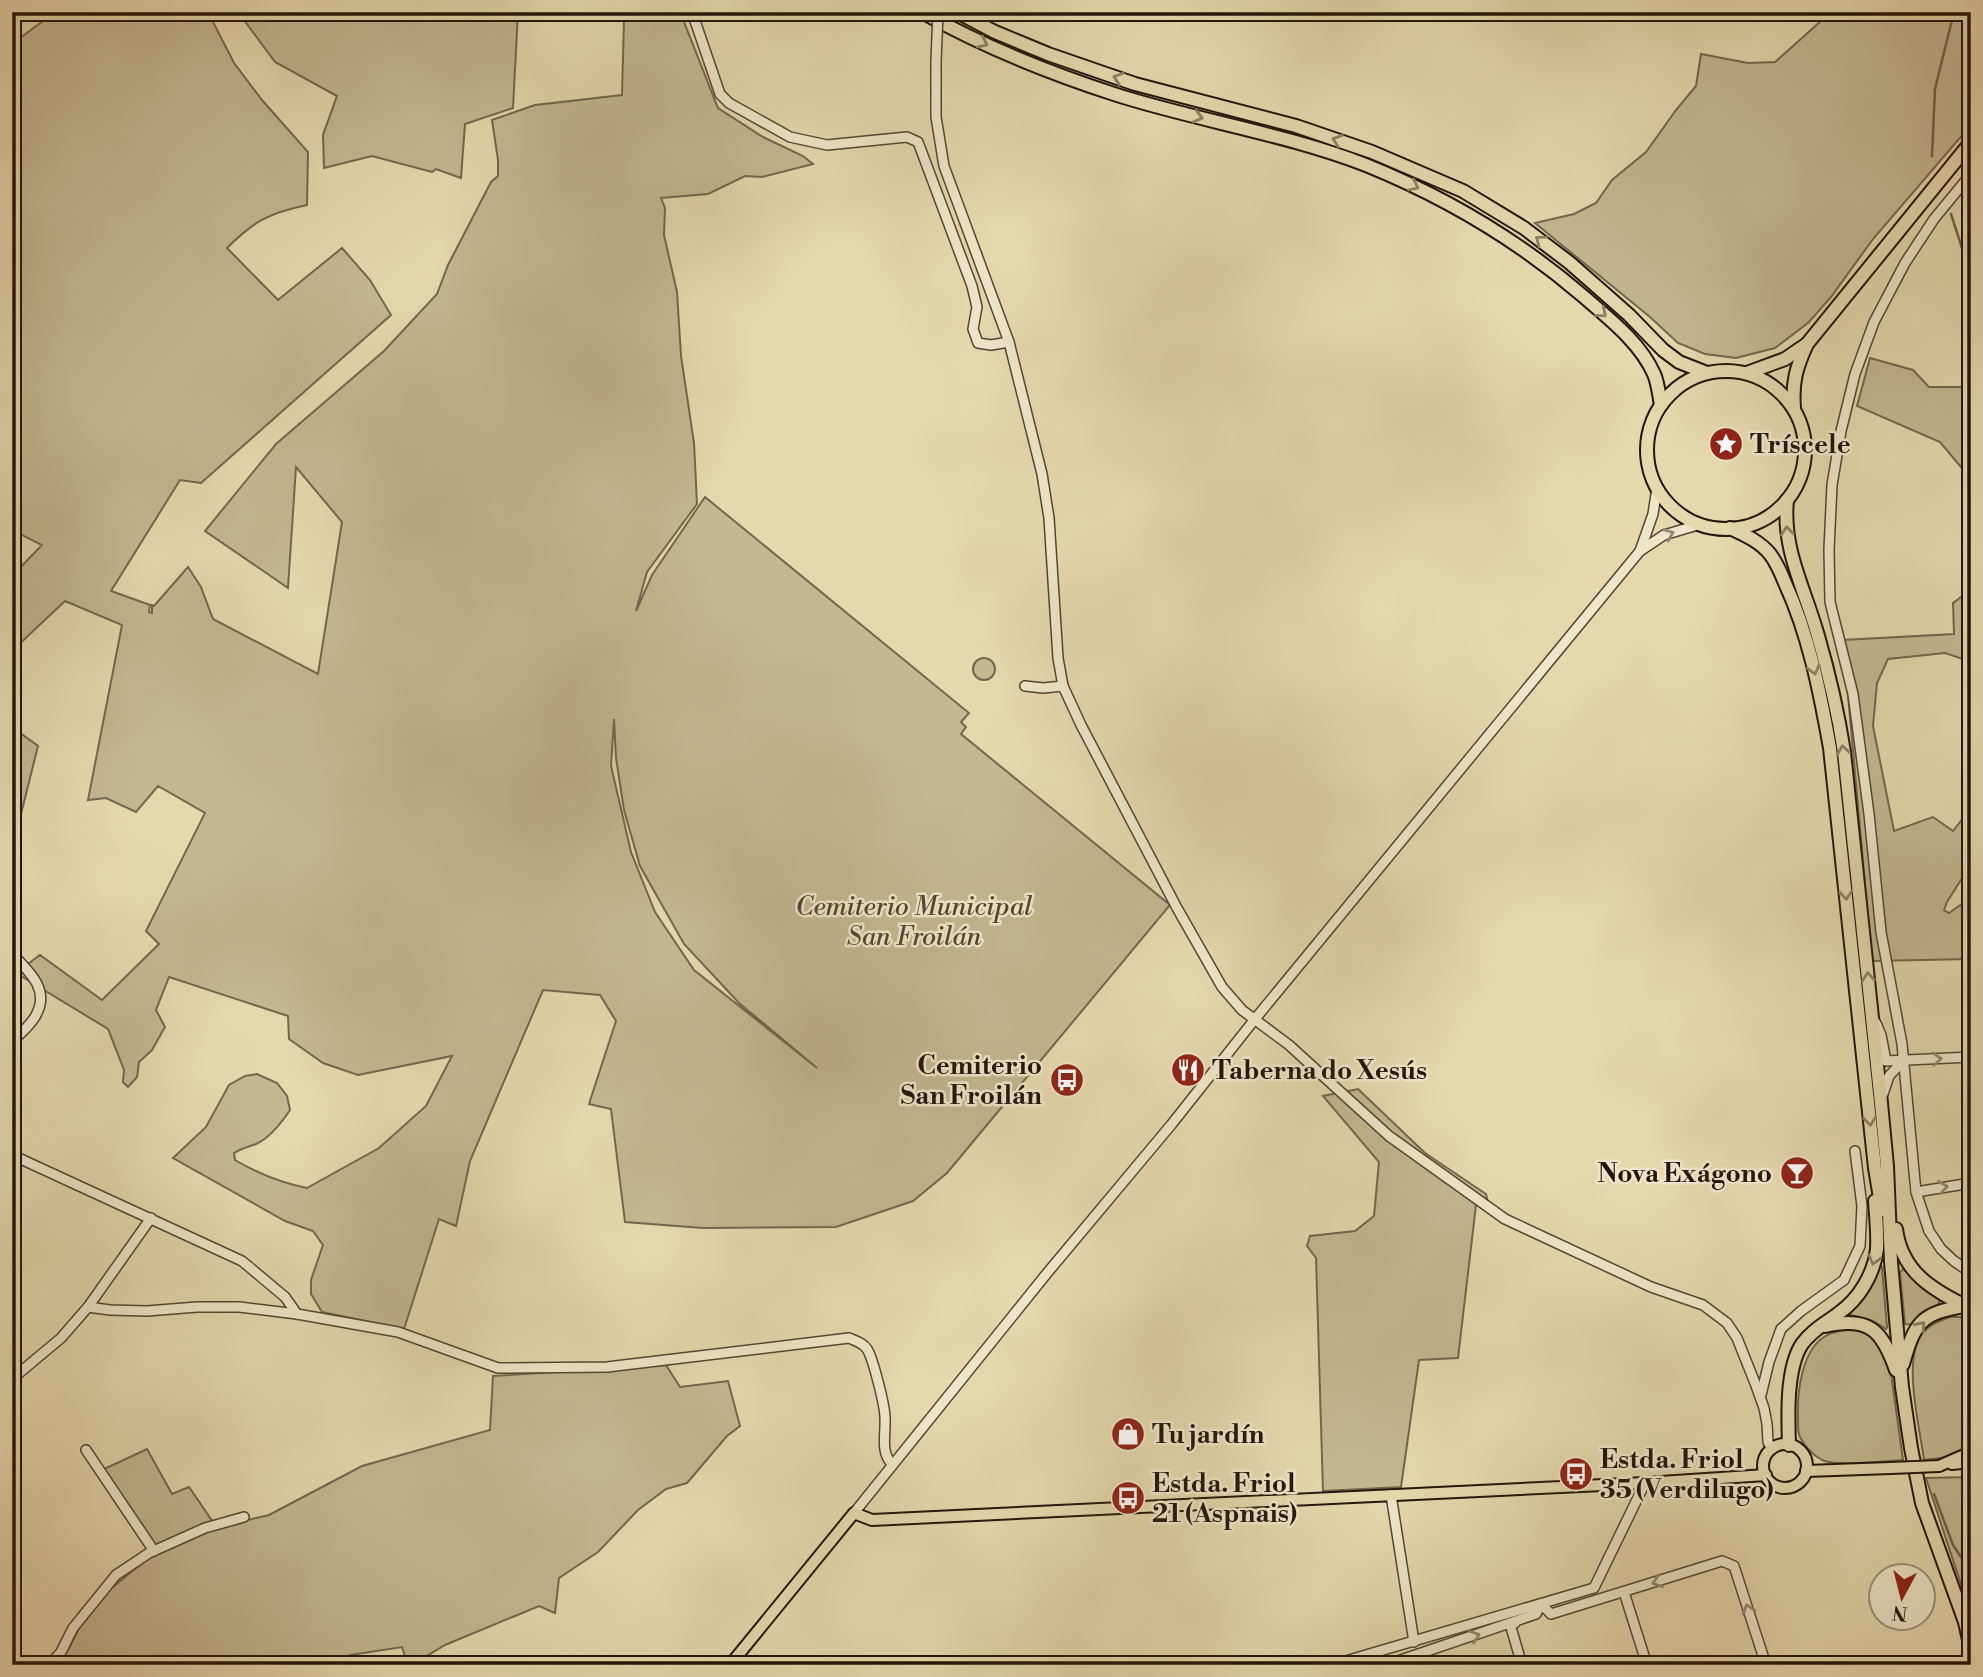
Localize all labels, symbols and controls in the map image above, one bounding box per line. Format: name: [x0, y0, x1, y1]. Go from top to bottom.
one-way arrow: [976, 35, 988, 49]
one-way arrow: [1113, 72, 1125, 86]
one-way arrow: [1191, 109, 1203, 123]
one-way arrow: [1331, 134, 1344, 148]
one-way arrow: [1407, 178, 1419, 192]
one-way arrow: [1535, 236, 1548, 248]
one-way arrow: [1594, 304, 1607, 317]
place icon: Tríscele: [1707, 425, 1745, 463]
place label: Tríscele: [1750, 429, 1851, 461]
one-way arrow: [1779, 525, 1794, 537]
one-way arrow: [1662, 529, 1674, 543]
one-way arrow: [1806, 664, 1820, 676]
one-way arrow: [1836, 745, 1851, 756]
one-way arrow: [1838, 889, 1853, 900]
park label: Cemiterio Municipal San Froilán: [796, 891, 1033, 953]
one-way arrow: [1860, 971, 1875, 982]
place label: Cemiterio San Froilán: [901, 1050, 1042, 1112]
restaurant icon: Taberna do Xesús: [1169, 1051, 1207, 1089]
one-way arrow: [1932, 1052, 1943, 1067]
place label: Taberna do Xesús: [1212, 1055, 1427, 1087]
bus stop icon: Cemiterio San Froilán: [1048, 1061, 1086, 1099]
one-way arrow: [1862, 1115, 1877, 1127]
bar icon: Nova Exágono: [1778, 1154, 1816, 1192]
place label: Nova Exágono: [1597, 1158, 1772, 1190]
one-way arrow: [1937, 1180, 1949, 1195]
one-way arrow: [1867, 1254, 1882, 1266]
one-way arrow: [1913, 1321, 1926, 1334]
shop icon: Tu jardín: [1109, 1415, 1147, 1453]
place label: Tu jardín: [1152, 1419, 1265, 1451]
place label: Estda. Friol 35 (Verdilugo): [1600, 1444, 1774, 1506]
bus stop icon: Estda. Friol 35 (Verdilugo): [1557, 1455, 1595, 1493]
place label: Estda. Friol 21 (Aspnais): [1152, 1468, 1297, 1530]
bus stop icon: Estda. Friol 21 (Aspnais): [1109, 1479, 1147, 1517]
north arrow: [1868, 1562, 1938, 1632]
one-way arrow: [1652, 1573, 1664, 1588]
text: N: [1891, 1600, 1909, 1626]
one-way arrow: [1742, 1604, 1756, 1616]
one-way arrow: [1468, 1630, 1480, 1644]

